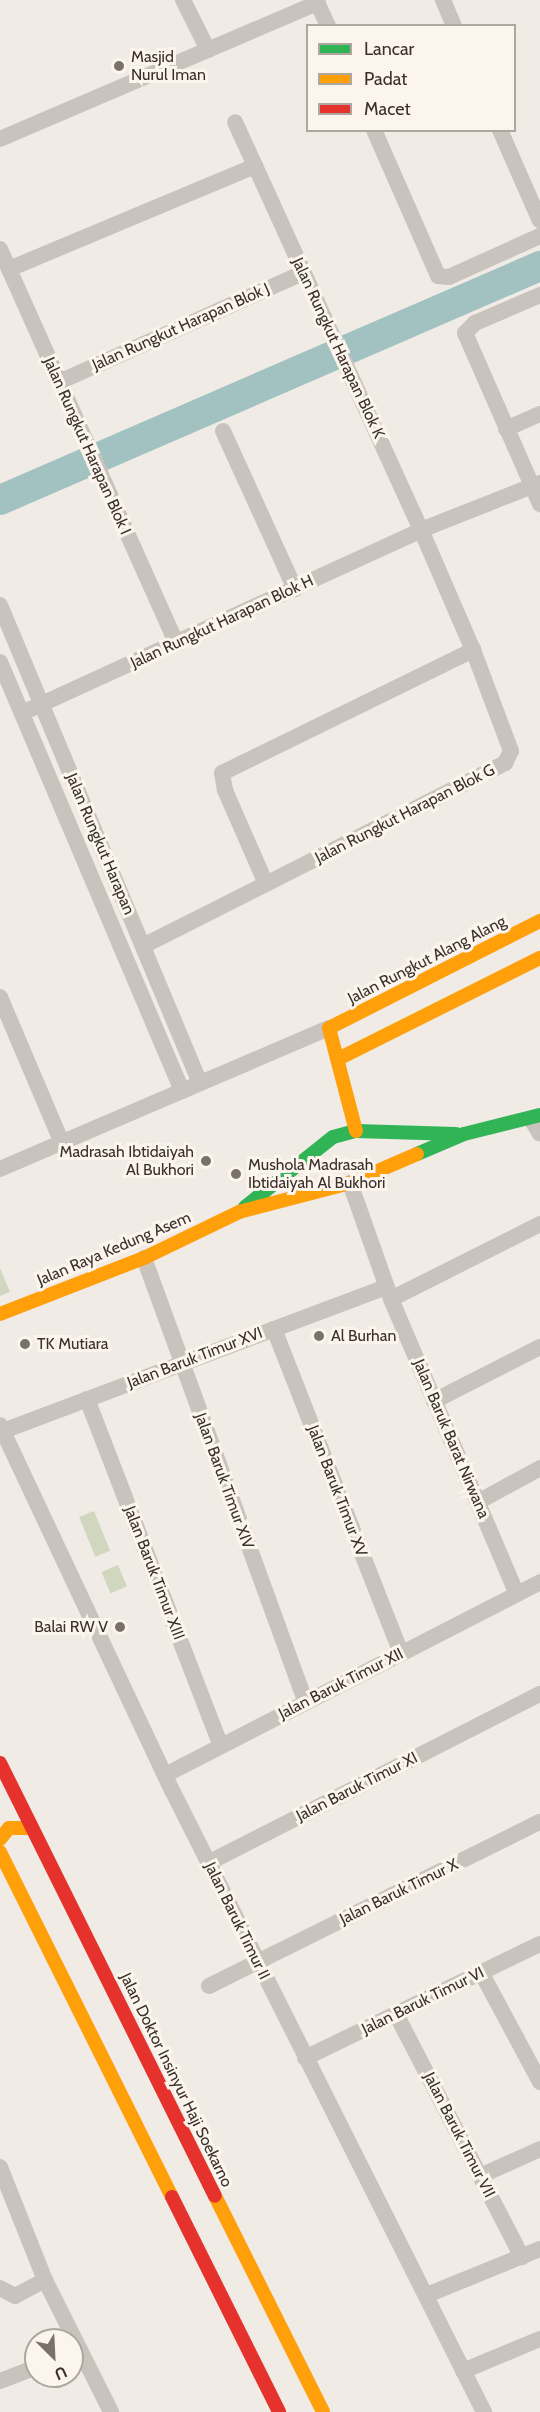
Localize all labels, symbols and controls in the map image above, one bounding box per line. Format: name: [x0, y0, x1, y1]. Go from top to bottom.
legend: [306, 24, 516, 132]
text: Lancar: [364, 38, 414, 60]
place label: Masjid Nurul Iman: [131, 47, 206, 85]
marker: Masjid Nurul Iman: [112, 59, 126, 73]
text: Padat: [364, 68, 407, 90]
text: Macet: [364, 98, 410, 120]
street label: Jalan Rungkut Harapan Blok K: [288, 255, 388, 441]
street label: Jalan Rungkut Harapan Blok J: [89, 279, 273, 375]
street label: Jalan Rungkut Harapan Blok I: [39, 354, 135, 538]
street label: Jalan Rungkut Harapan Blok H: [128, 571, 316, 673]
street label: Jalan Rungkut Harapan Blok G: [312, 760, 498, 868]
street label: Jalan Rungkut Harapan: [61, 770, 139, 918]
street label: Jalan Rungkut Alang Alang: [345, 912, 509, 1008]
place label: Madrasah Ibtidaiyah Al Bukhori: [60, 1142, 194, 1180]
marker: Madrasah Ibtidaiyah Al Bukhori: [199, 1154, 213, 1168]
place label: Mushola Madrasah Ibtidaiyah Al Bukhori: [248, 1155, 385, 1193]
marker: Mushola Madrasah Ibtidaiyah Al Bukhori: [229, 1167, 243, 1181]
street label: Jalan Raya Kedung Asem: [34, 1208, 194, 1290]
street label: Jalan Baruk Timur XVI: [125, 1323, 265, 1393]
place label: Al Burhan: [331, 1326, 396, 1346]
marker: Al Burhan: [312, 1329, 326, 1343]
place label: TK Mutiara: [37, 1334, 108, 1354]
marker: TK Mutiara: [18, 1337, 32, 1351]
street label: Jalan Baruk Barat Nirwana: [409, 1356, 493, 1522]
street label: Jalan Baruk Timur XIV: [190, 1410, 258, 1552]
street label: Jalan Baruk Timur XV: [303, 1423, 371, 1559]
street label: Jalan Baruk Timur XIII: [120, 1503, 188, 1643]
place label: Balai RW V: [34, 1617, 108, 1637]
marker: Balai RW V: [113, 1620, 127, 1634]
street label: Jalan Baruk Timur XII: [275, 1644, 407, 1724]
street label: Jalan Baruk Timur XI: [293, 1748, 421, 1826]
street label: Jalan Baruk Timur X: [337, 1855, 461, 1929]
street label: Jalan Baruk Timur II: [200, 1859, 274, 1983]
street label: Jalan Baruk Timur VI: [359, 1963, 487, 2039]
street label: Jalan Doktor Insinyur Haji Soekarno: [116, 1970, 236, 2190]
street label: Jalan Baruk Timur VII: [419, 2069, 499, 2201]
north arrow: [24, 2328, 84, 2388]
text: U: [52, 2362, 70, 2384]

